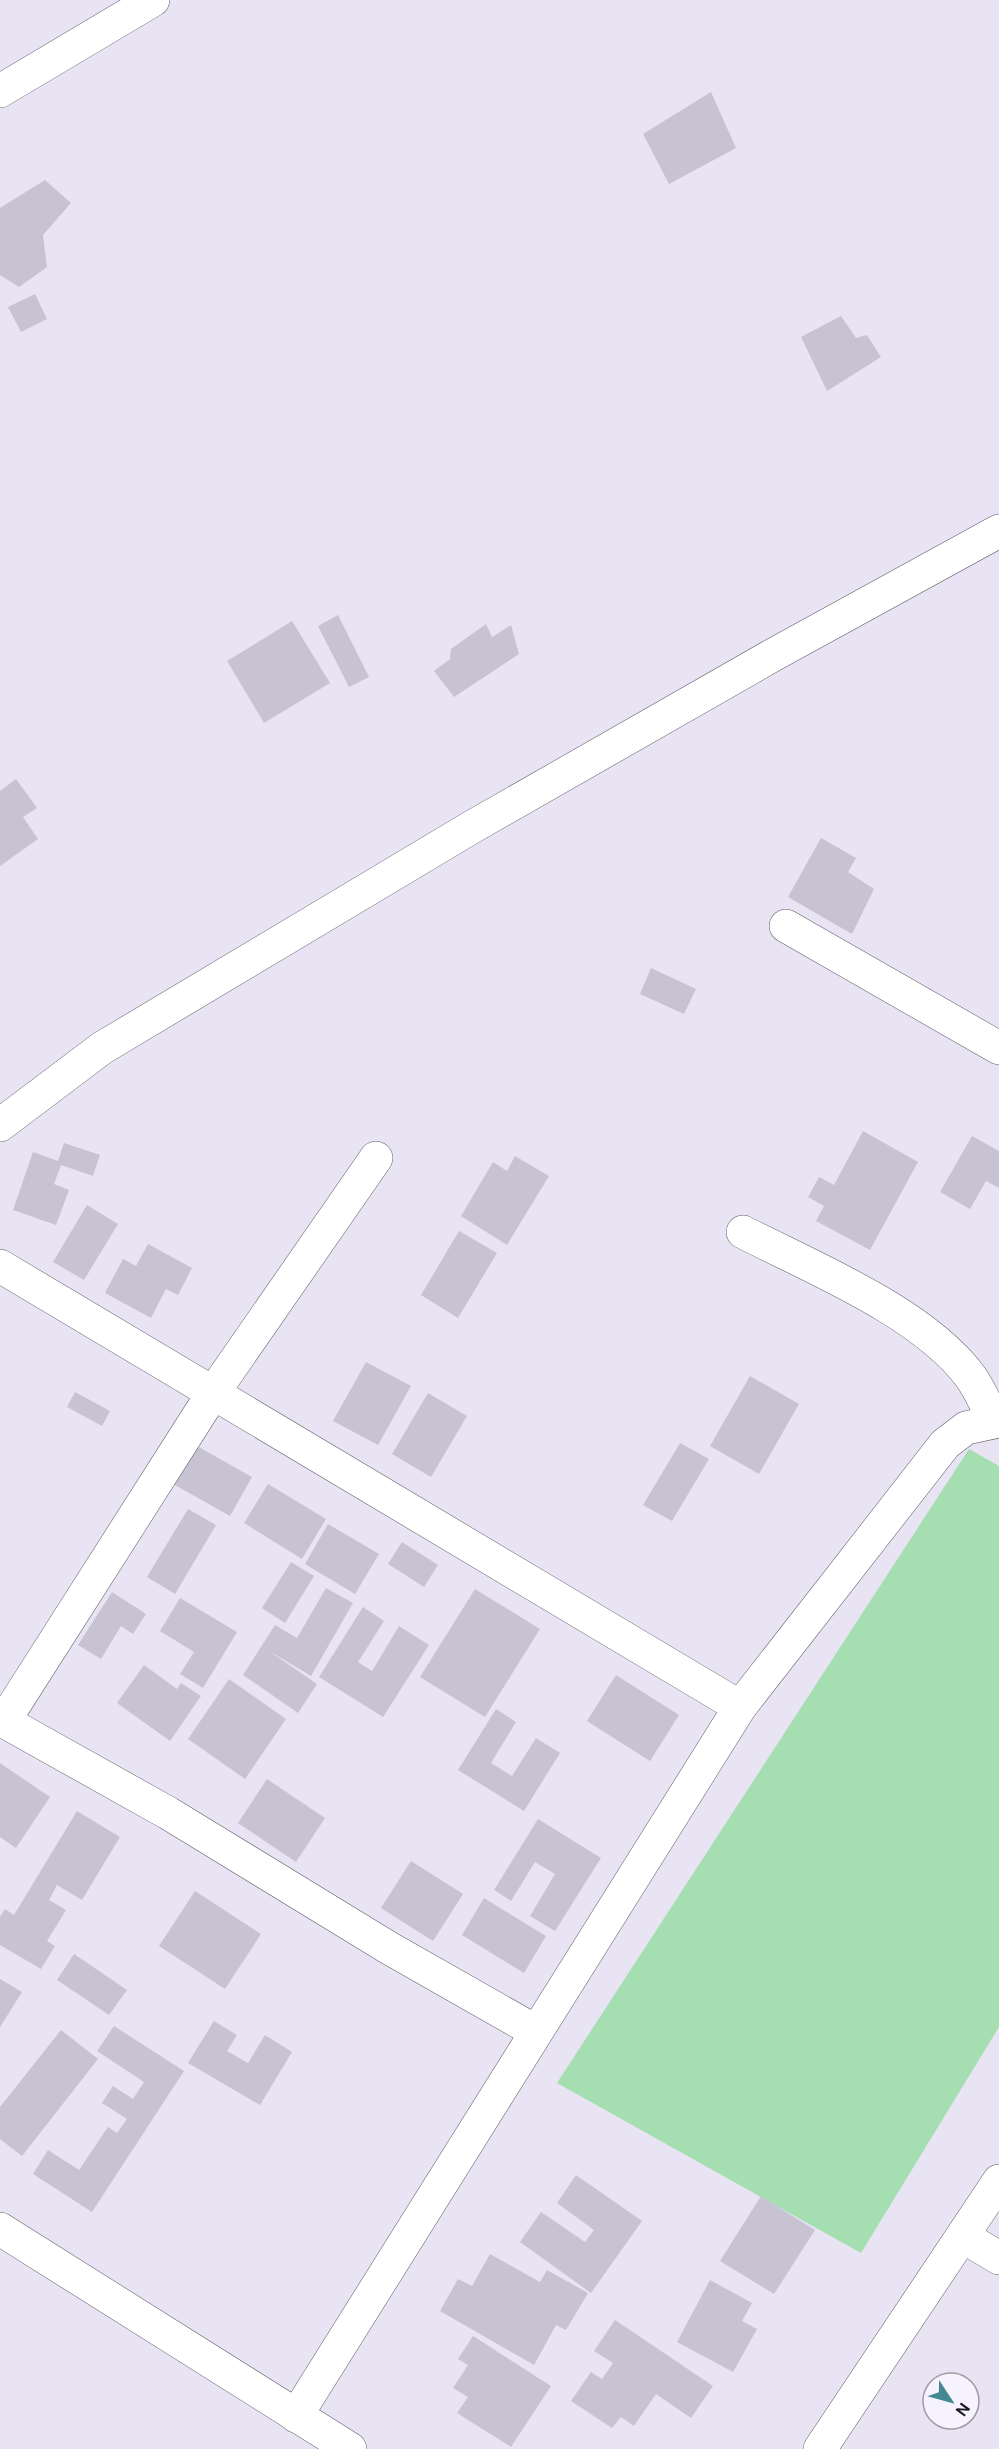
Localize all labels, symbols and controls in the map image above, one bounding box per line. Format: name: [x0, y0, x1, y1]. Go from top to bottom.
north arrow: [921, 2371, 981, 2431]
text: N: [951, 2399, 975, 2420]

